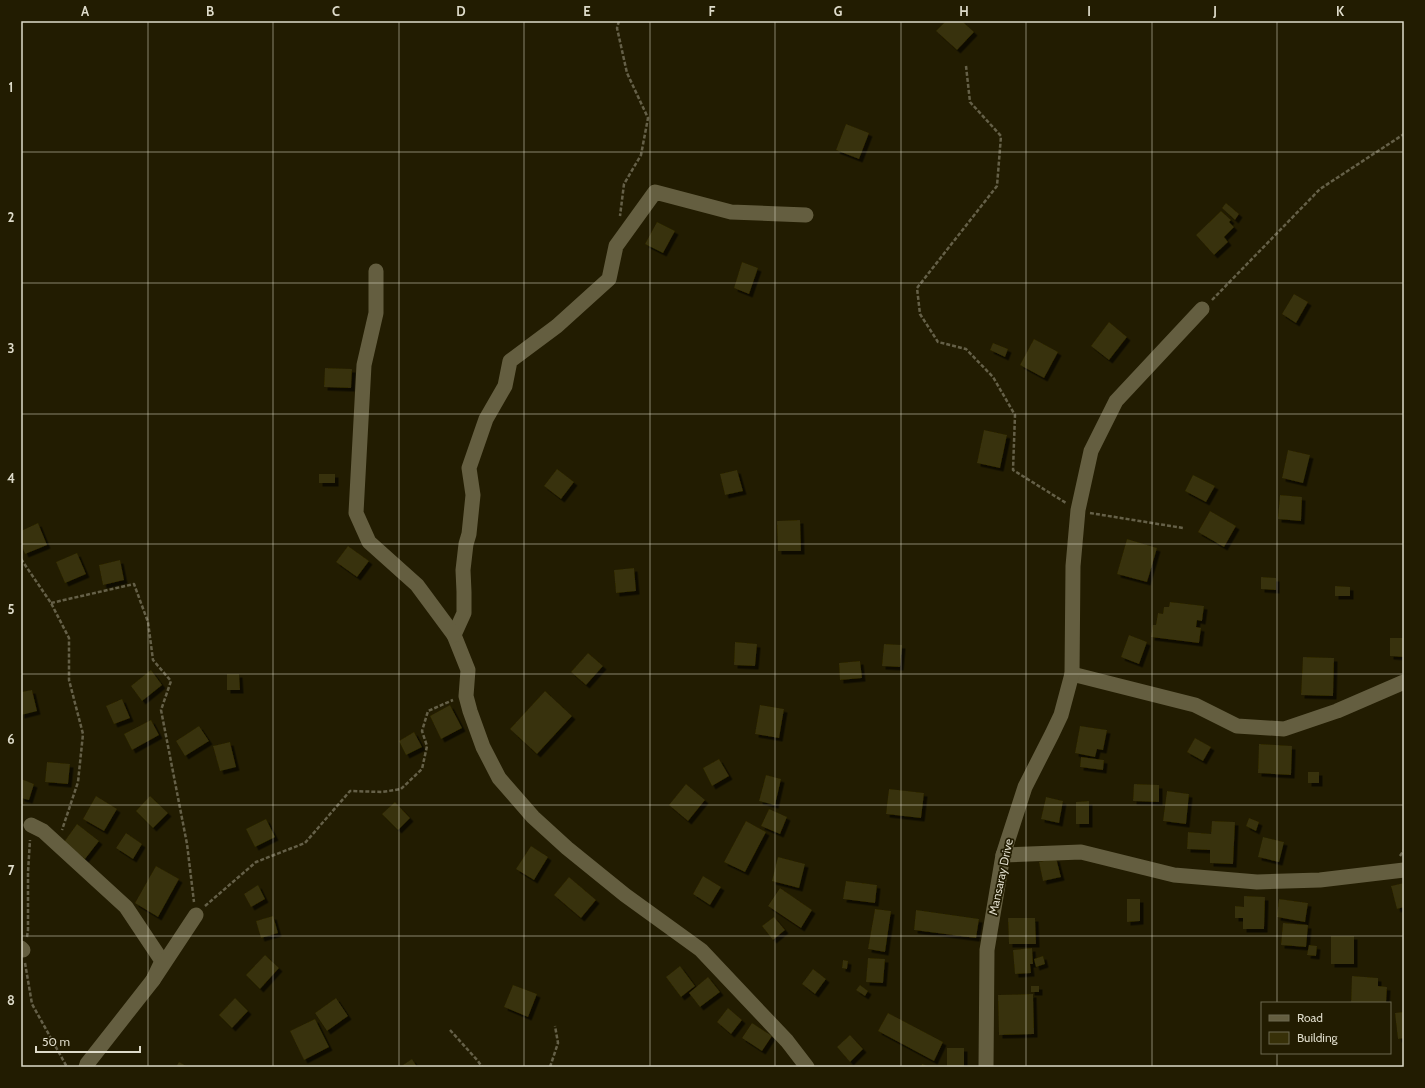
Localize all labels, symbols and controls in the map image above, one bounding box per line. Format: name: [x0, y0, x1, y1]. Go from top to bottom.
text: A: [81, 3, 90, 19]
text: B: [206, 3, 214, 19]
text: C: [332, 3, 340, 19]
text: D: [456, 3, 466, 19]
text: E: [583, 3, 591, 19]
text: F: [709, 3, 716, 19]
text: G: [834, 3, 843, 19]
text: H: [959, 3, 969, 19]
text: I: [1087, 3, 1091, 19]
text: J: [1212, 3, 1217, 19]
text: K: [1336, 3, 1345, 19]
text: 1: [9, 79, 13, 95]
text: 2: [8, 209, 15, 225]
text: 3: [7, 340, 15, 356]
text: 4: [7, 470, 15, 486]
text: 5: [8, 601, 15, 617]
text: 6: [7, 731, 15, 747]
street label: Mansaray Drive: [985, 837, 1016, 916]
text: 7: [8, 862, 15, 878]
text: 8: [7, 992, 15, 1008]
legend: [1261, 1002, 1391, 1054]
text: Road: [1297, 1010, 1323, 1025]
scale bar: [36, 1028, 140, 1054]
text: Building: [1297, 1030, 1339, 1045]
text: 50 m: [42, 1034, 70, 1049]

